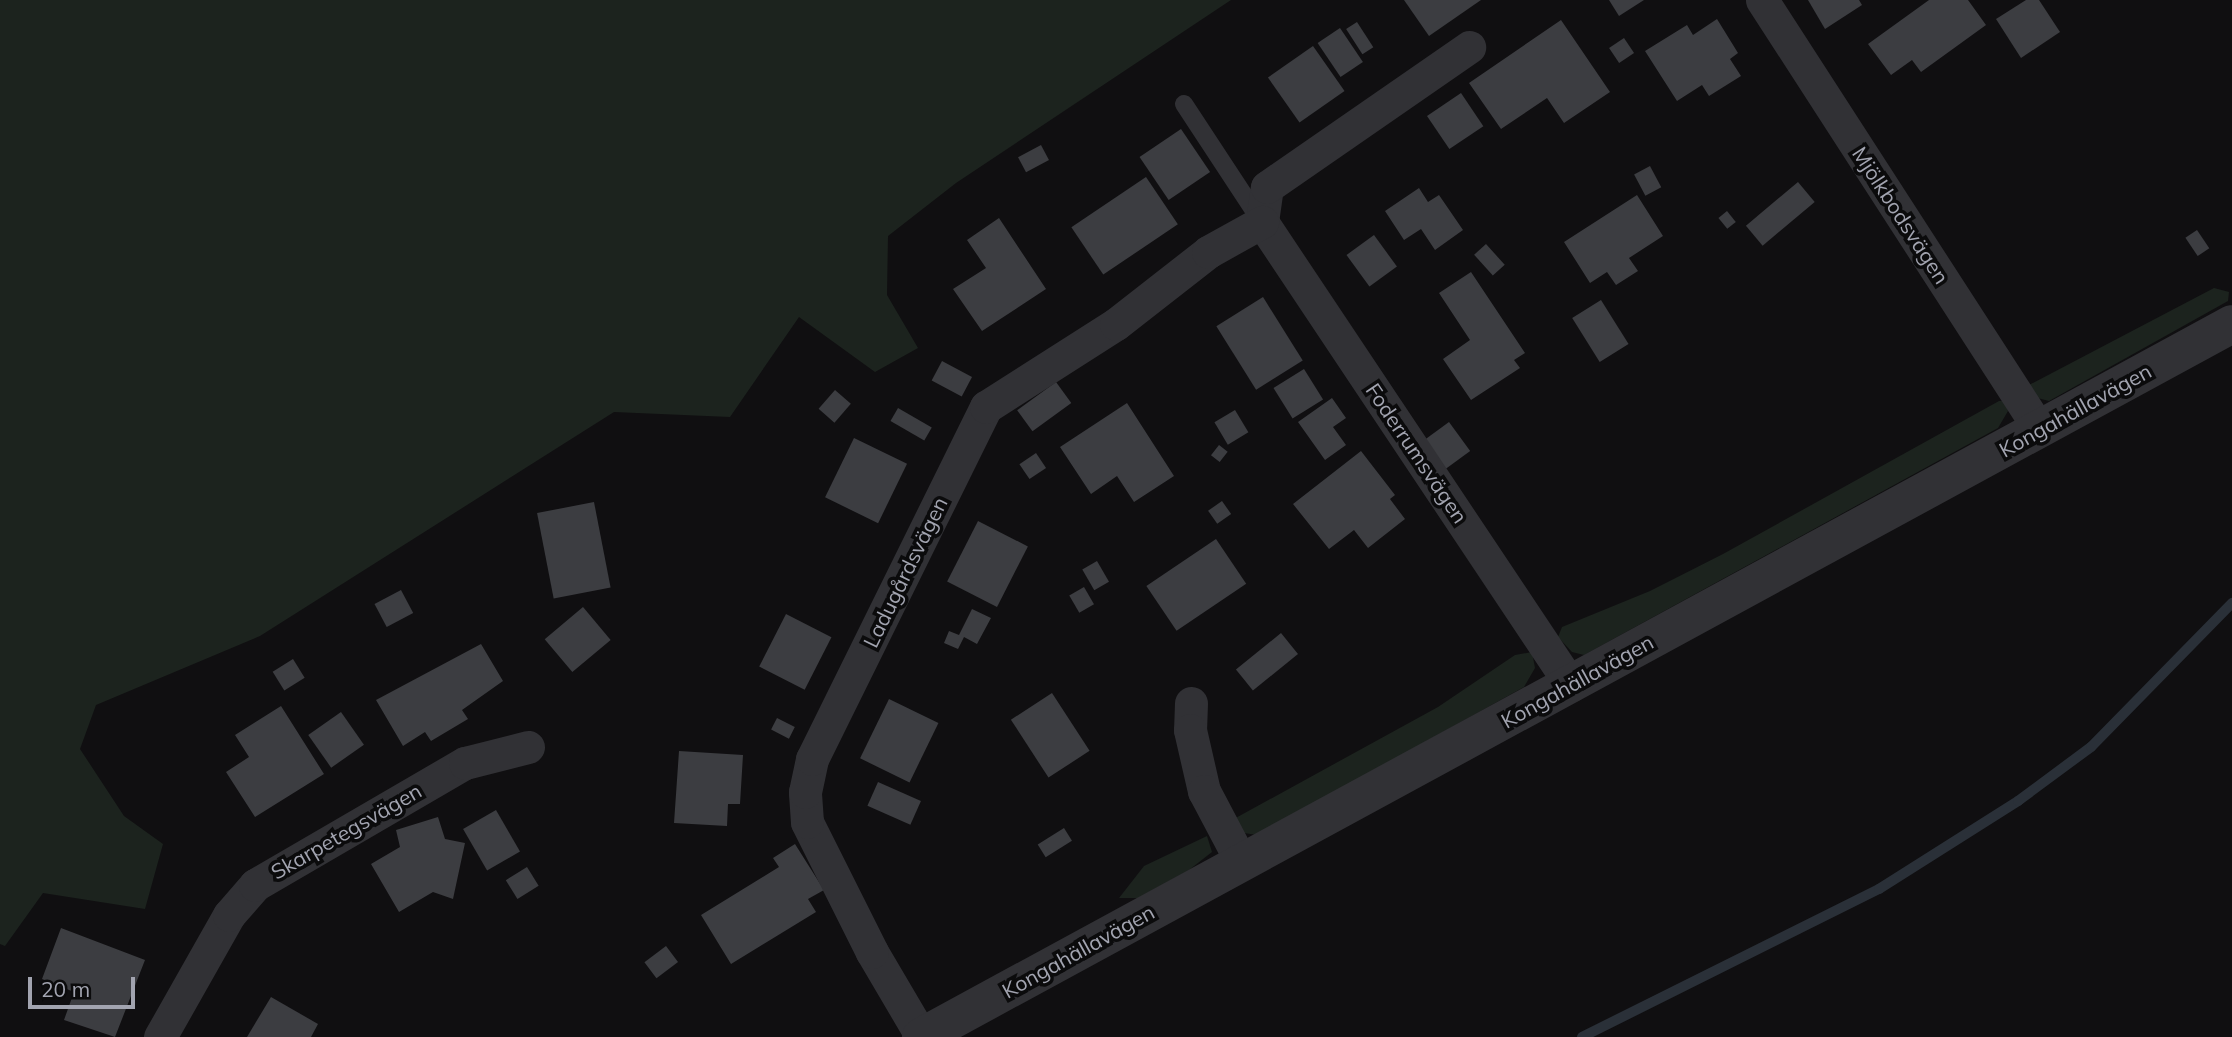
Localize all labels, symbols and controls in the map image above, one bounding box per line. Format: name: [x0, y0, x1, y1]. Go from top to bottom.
street label: Mjölkbodsvägen: [1847, 142, 1955, 288]
street label: Kongahällavägen: [1994, 358, 2156, 462]
street label: Foderrumsvägen: [1361, 378, 1473, 528]
street label: Ladugårdsvägen: [858, 493, 952, 651]
street label: Kongahällavägen: [1496, 629, 1658, 733]
street label: Skarpetegsvägen: [266, 778, 426, 884]
street label: Kongahällavägen: [997, 899, 1159, 1003]
scale bar: [32, 964, 138, 1008]
text: 20 m: [41, 976, 90, 1002]

